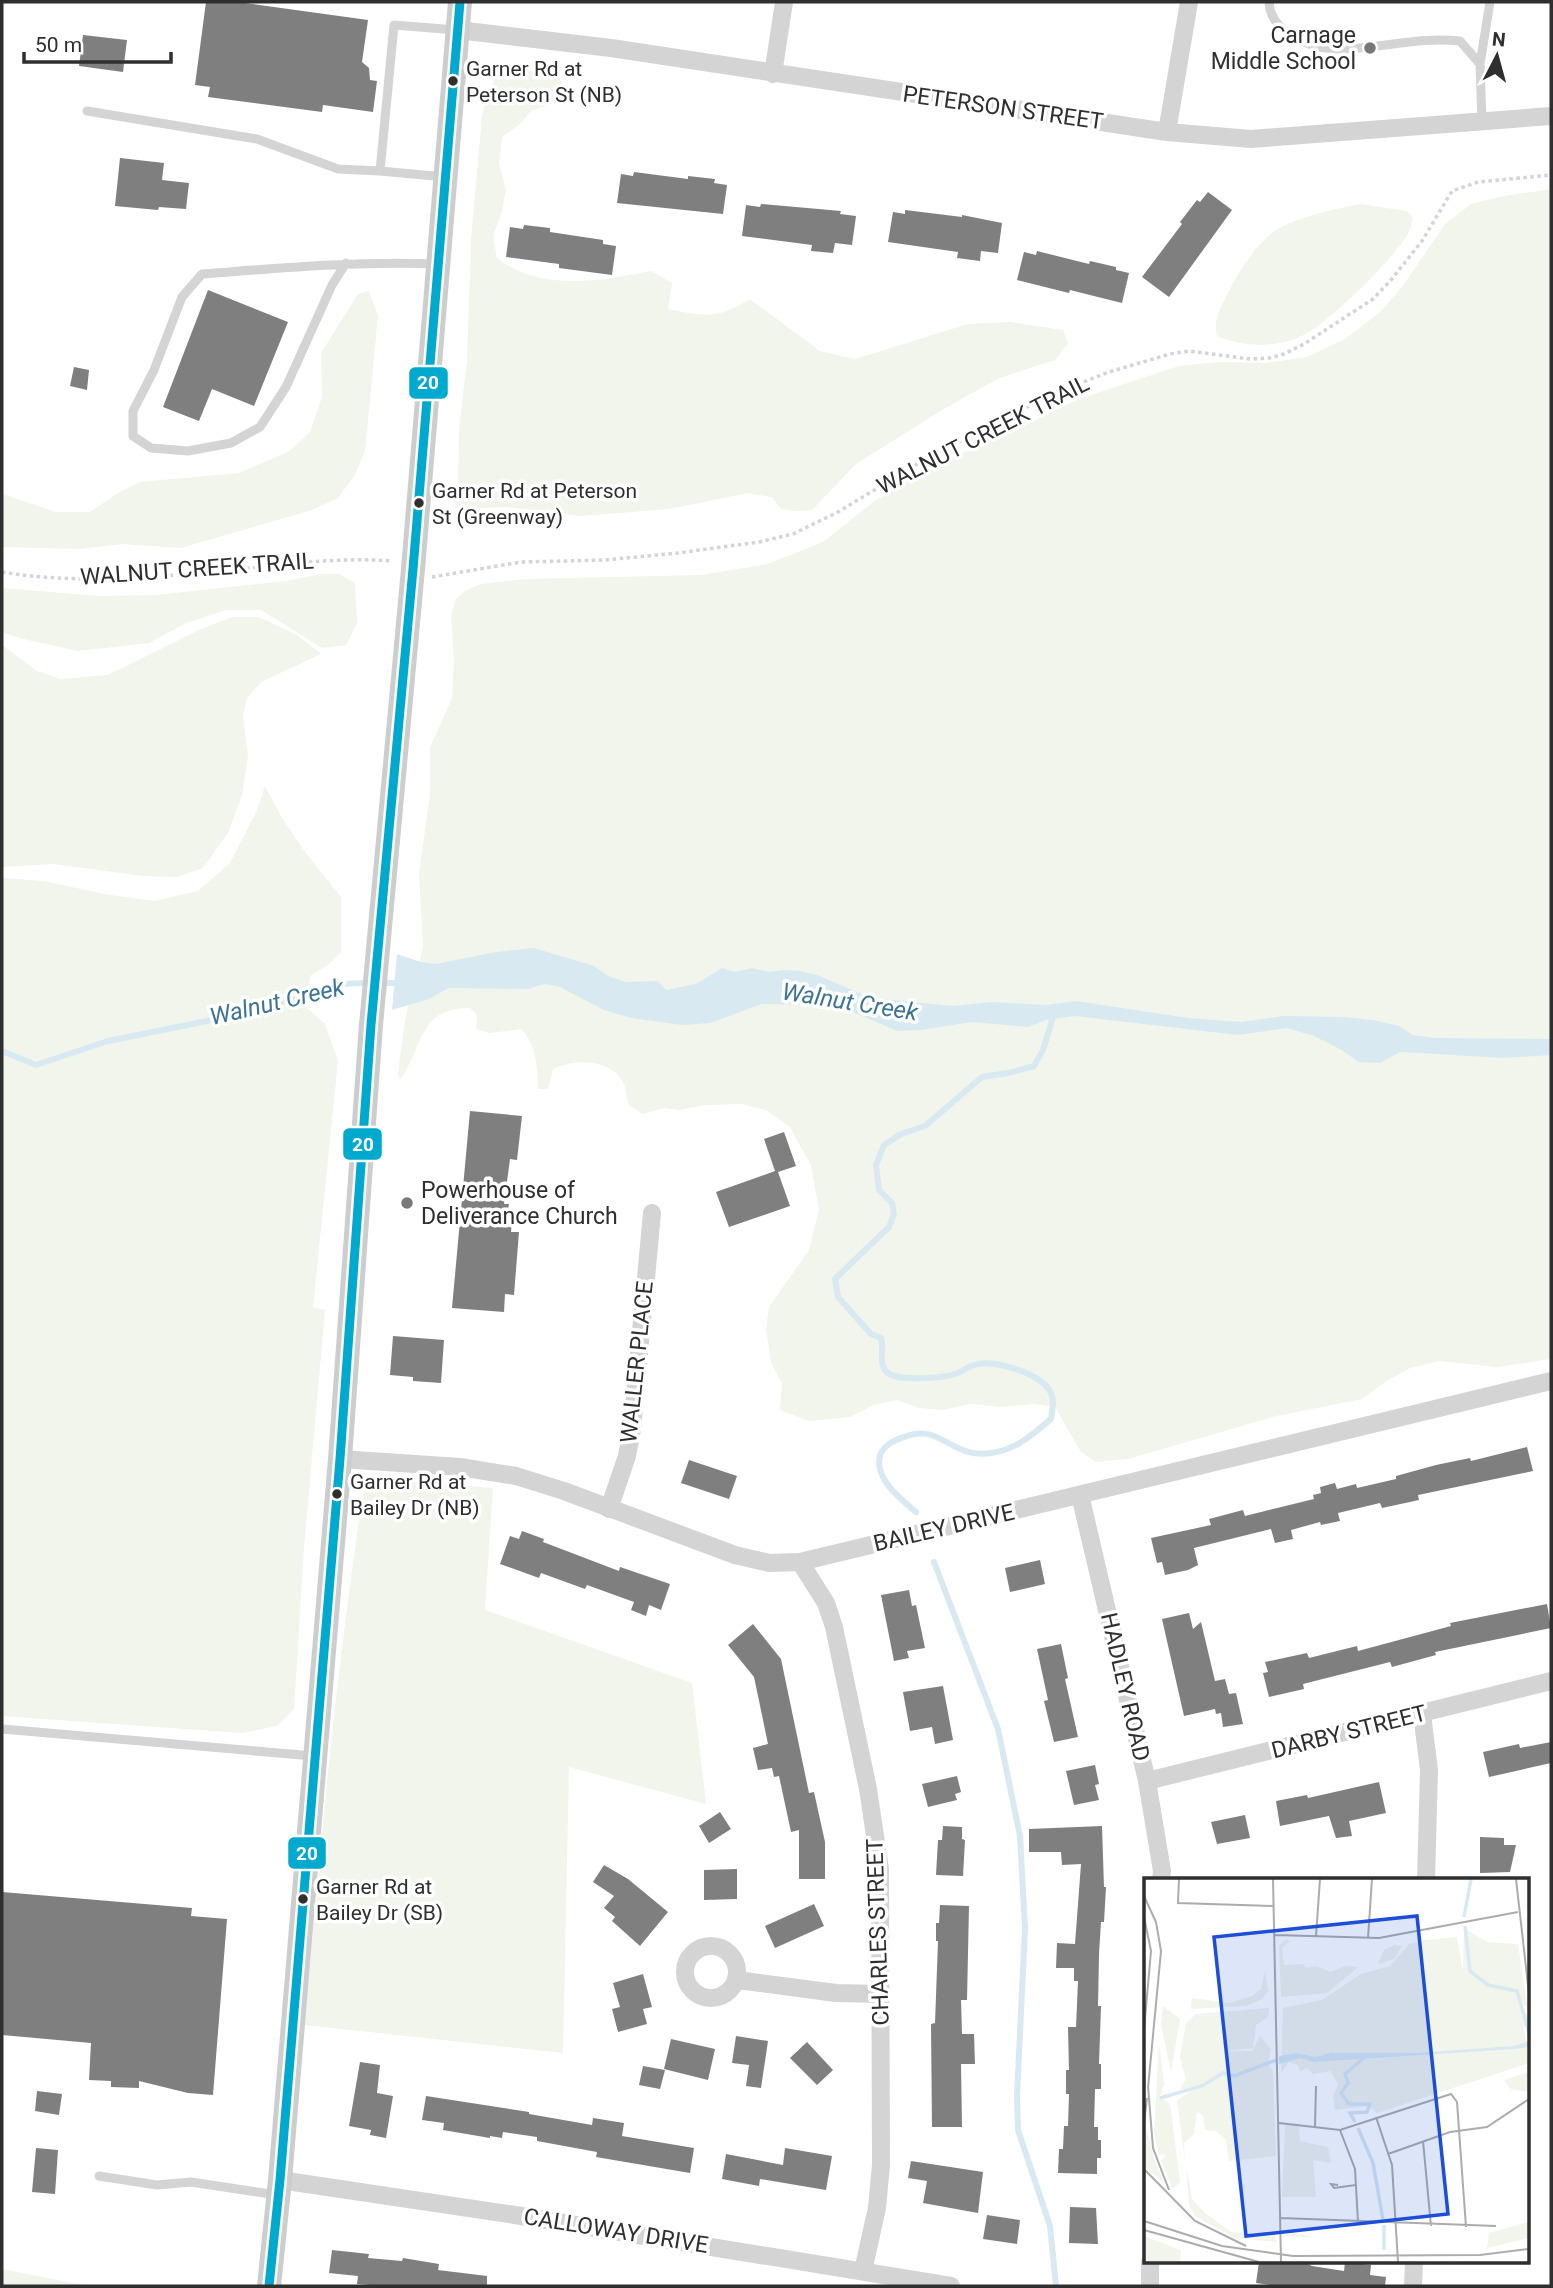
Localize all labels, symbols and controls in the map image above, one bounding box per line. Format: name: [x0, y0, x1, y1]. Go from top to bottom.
scale bar: [24, 21, 172, 65]
north arrow: [1462, 21, 1532, 91]
place label: Carnage Middle School: [1211, 22, 1356, 75]
text: N: [1491, 27, 1507, 52]
text: 50 m: [35, 33, 82, 57]
marker: Carnage Middle School: [1362, 40, 1378, 56]
place label: Garner Rd at Peterson St (NB): [466, 57, 622, 107]
marker: Garner Rd at Peterson St (NB): [446, 74, 460, 88]
street label: PETERSON STREET: [901, 81, 1105, 135]
line badge: 20: [408, 366, 449, 400]
street label: WALNUT CREEK TRAIL: [873, 370, 1093, 500]
text: 20: [417, 371, 439, 394]
place label: Garner Rd at Peterson St (Greenway): [432, 479, 637, 529]
marker: Garner Rd at Peterson St (Greenway): [412, 496, 426, 510]
street label: WALNUT CREEK TRAIL: [79, 547, 315, 591]
water label: Walnut Creek: [207, 973, 348, 1031]
water label: Walnut Creek: [780, 977, 921, 1027]
line badge: 20: [342, 1127, 383, 1161]
text: 20: [352, 1133, 374, 1156]
place label: Powerhouse of Deliverance Church: [421, 1177, 618, 1230]
marker: Powerhouse of Deliverance Church: [399, 1195, 415, 1211]
street label: WALLER PLACE: [615, 1280, 659, 1444]
place label: Garner Rd at Bailey Dr (NB): [350, 1470, 480, 1520]
marker: Garner Rd at Bailey Dr (NB): [330, 1487, 344, 1501]
street label: BAILEY DRIVE: [871, 1499, 1017, 1557]
street label: HADLEY ROAD: [1095, 1610, 1155, 1764]
street label: DARBY STREET: [1269, 1700, 1430, 1764]
line badge: 20: [287, 1836, 327, 1870]
street label: CHARLES STREET: [861, 1838, 895, 2026]
text: 20: [296, 1842, 318, 1865]
place label: Garner Rd at Bailey Dr (SB): [316, 1875, 443, 1925]
inset map: [1144, 1878, 1528, 2264]
marker: Garner Rd at Bailey Dr (SB): [296, 1892, 310, 1906]
street label: CALLOWAY DRIVE: [522, 2203, 710, 2259]

